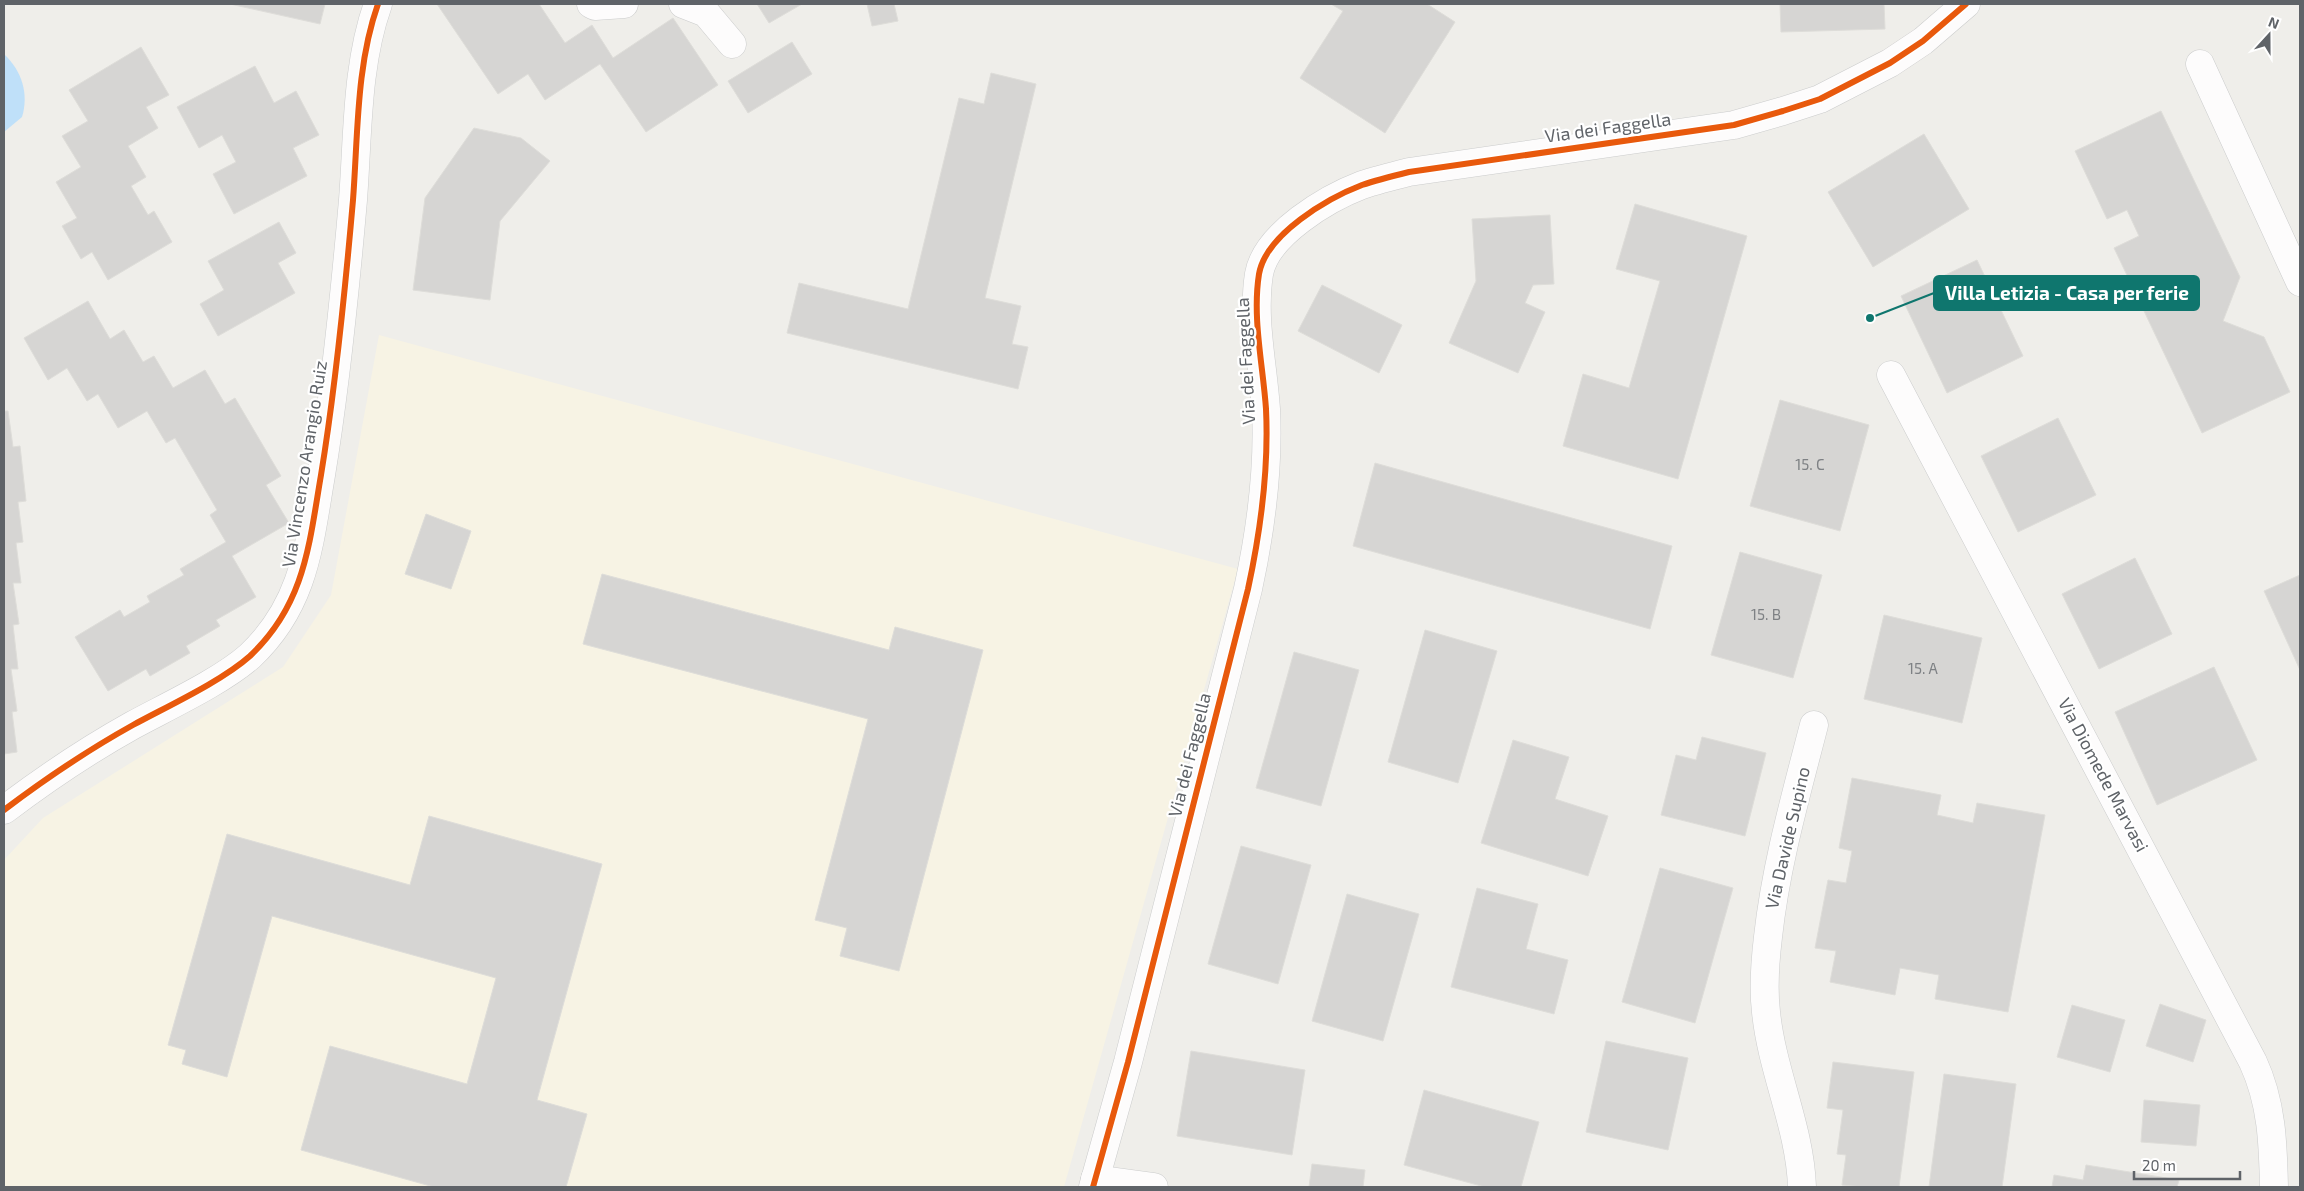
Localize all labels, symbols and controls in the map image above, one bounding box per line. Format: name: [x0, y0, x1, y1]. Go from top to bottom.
north arrow: [2244, 10, 2294, 60]
text: N: [2266, 13, 2282, 32]
street label: Via dei Faggella: [1543, 107, 1672, 147]
callout: Villa Letizia - Casa per ferie: [1934, 276, 2199, 310]
text: Villa Letizia - Casa per ferie: [1945, 281, 2189, 304]
street label: Via dei Faggella: [1231, 297, 1259, 425]
street label: Via Vincenzo Arangio Ruiz: [277, 359, 331, 569]
house number: 15. C: [1795, 455, 1825, 473]
house number: 15. B: [1751, 605, 1781, 623]
house number: 15. A: [1908, 659, 1939, 677]
street label: Via dei Faggella: [1163, 690, 1215, 819]
street label: Via Diomede Marvasi: [2054, 694, 2154, 855]
street label: Via Davide Supino: [1760, 765, 1814, 911]
scale bar: [2134, 1148, 2240, 1180]
text: 20 m: [2142, 1156, 2176, 1174]

